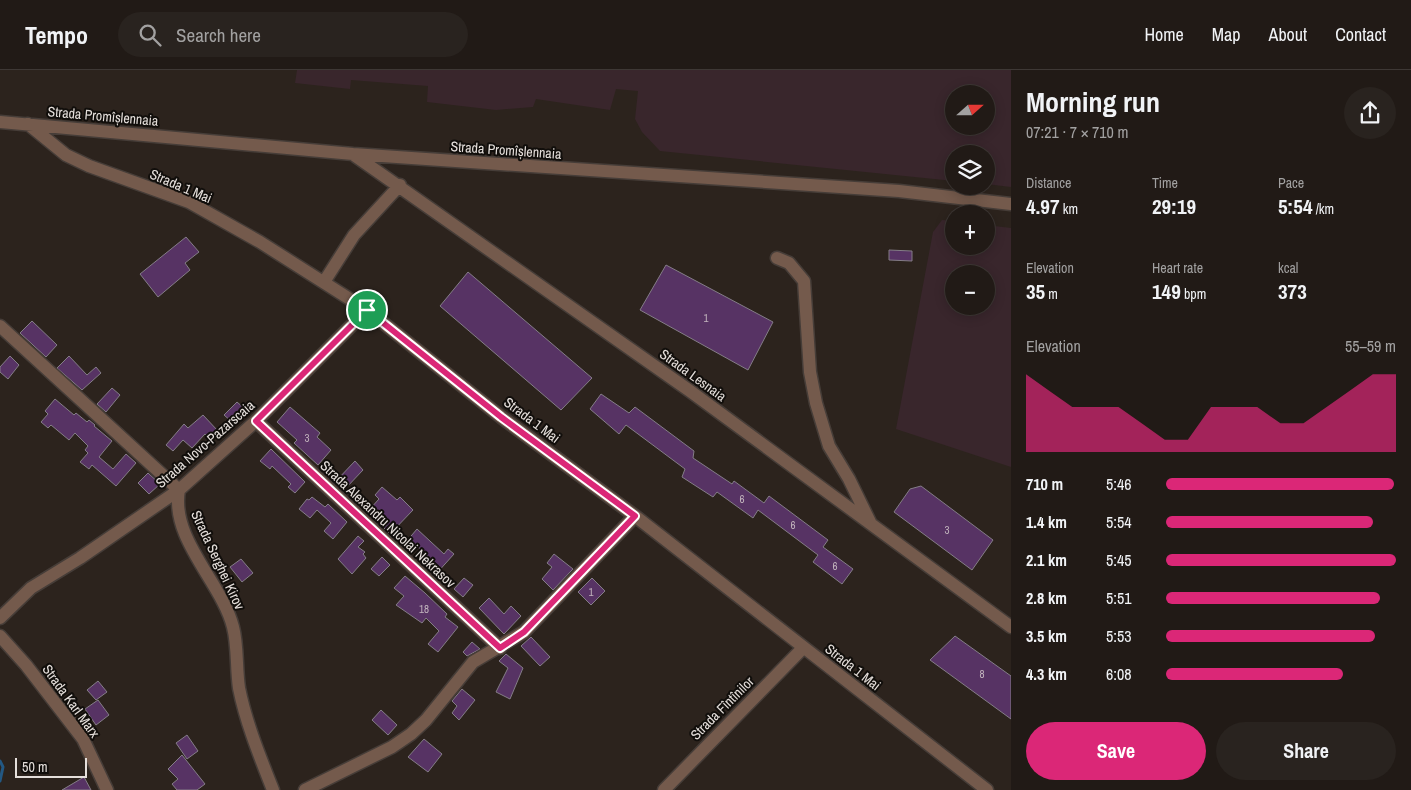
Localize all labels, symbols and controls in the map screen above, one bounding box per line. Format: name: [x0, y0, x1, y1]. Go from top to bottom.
search box: [118, 12, 468, 57]
text: Tempo: [25, 19, 88, 51]
icon: search: [136, 21, 164, 49]
text: Search here: [176, 22, 261, 48]
text: Home: [1144, 22, 1184, 47]
text: Map: [1212, 22, 1241, 47]
text: About: [1269, 22, 1307, 47]
text: Contact: [1335, 22, 1386, 47]
text: Morning run: [1026, 83, 1160, 121]
north arrow: [945, 85, 995, 135]
map controls: [945, 85, 995, 315]
button: share: [1344, 87, 1396, 139]
street label: Strada Promîșlennaia: [47, 102, 160, 130]
text: 07:21 · 7 × 710 m: [1026, 121, 1129, 143]
street label: Strada Promîșlennaia: [450, 137, 563, 163]
button: layers: [945, 145, 995, 195]
street label: Strada 1 Mai: [147, 165, 215, 207]
text: Distance: [1026, 174, 1071, 192]
text: Time: [1152, 174, 1178, 192]
text: Pace: [1278, 174, 1304, 192]
text: 4.97: [1026, 192, 1060, 221]
text: 29:19: [1152, 192, 1196, 221]
text: 5:54: [1278, 192, 1312, 221]
text: km: [1060, 200, 1078, 218]
text: /km: [1312, 200, 1334, 218]
button: +: [945, 205, 995, 255]
text: Elevation: [1026, 259, 1074, 277]
text: Heart rate: [1152, 259, 1203, 277]
text: kcal: [1278, 259, 1298, 277]
button: −: [945, 265, 995, 315]
text: 35: [1026, 277, 1045, 306]
text: 149: [1152, 277, 1181, 306]
text: 373: [1278, 277, 1307, 306]
text: m: [1045, 285, 1058, 303]
text: bpm: [1181, 285, 1206, 303]
pin: [346, 289, 388, 331]
icon: arrive: [353, 296, 381, 324]
house number: 1: [703, 311, 709, 325]
text: Elevation: [1026, 335, 1081, 357]
text: 55–59 m: [1345, 335, 1396, 357]
street label: Strada Lesnaia: [656, 345, 730, 406]
street label: Strada 1 Mai: [500, 393, 564, 447]
street label: Strada Novo-Pazarscaia: [152, 396, 259, 492]
house number: 3: [304, 431, 310, 445]
street label: Strada Alexandru Nicolai Nekrasov: [317, 456, 460, 592]
text: 710 m: [1026, 473, 1063, 495]
text: 5:46: [1106, 473, 1132, 495]
house number: 6: [739, 492, 745, 506]
street label: Strada Serghei Kirov: [187, 508, 249, 613]
text: 1.4 km: [1026, 511, 1067, 533]
text: 5:54: [1106, 511, 1132, 533]
house number: 6: [790, 518, 796, 532]
house number: 3: [944, 523, 950, 537]
text: 2.1 km: [1026, 549, 1067, 571]
text: 5:45: [1106, 549, 1132, 571]
house number: 6: [832, 559, 838, 573]
house number: 1: [588, 585, 594, 599]
text: 2.8 km: [1026, 587, 1067, 609]
text: 5:51: [1106, 587, 1132, 609]
house number: 18: [419, 602, 429, 616]
text: 3.5 km: [1026, 625, 1067, 647]
text: 5:53: [1106, 625, 1132, 647]
street label: Strada 1 Mai: [822, 640, 884, 694]
street label: Strada Karl Marx: [38, 661, 104, 741]
text: 4.3 km: [1026, 663, 1067, 685]
text: 6:08: [1106, 663, 1132, 685]
house number: 8: [979, 667, 985, 681]
street label: Strada Fîntînilor: [687, 672, 758, 743]
button: Save: [1026, 722, 1206, 780]
button: Share: [1216, 722, 1396, 780]
scale bar: [15, 755, 88, 778]
text: 50 m: [22, 758, 48, 776]

